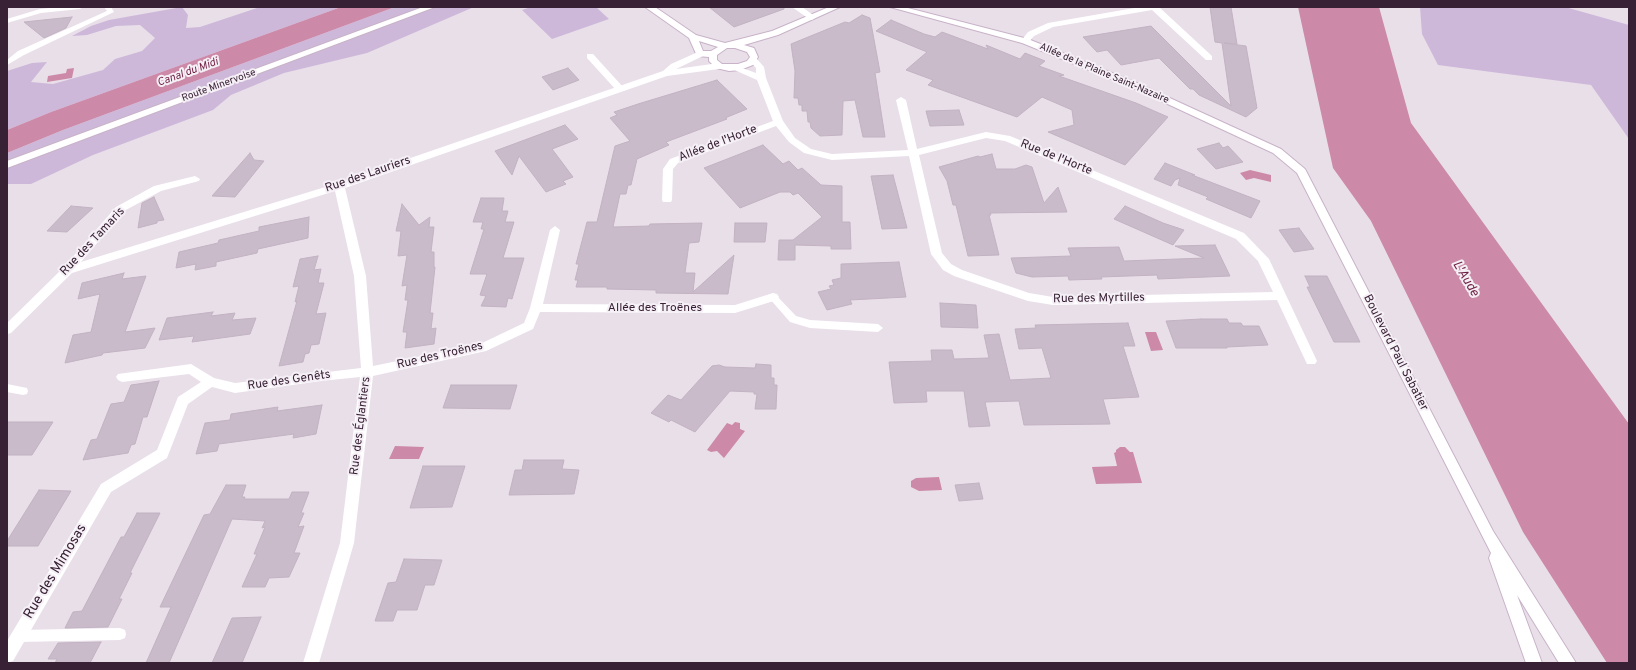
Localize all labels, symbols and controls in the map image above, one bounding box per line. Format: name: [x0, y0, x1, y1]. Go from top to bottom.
street label: Allée de la Plaine Saint-Nazaire: [1038, 41, 1170, 107]
water label: Canal du Midi: [156, 56, 220, 90]
street label: Route Minervoise: [180, 67, 258, 105]
street label: Allée de l'Horte: [677, 122, 759, 166]
street label: Rue de l'Horte: [1018, 137, 1094, 179]
street label: Rue des Lauriers: [323, 154, 413, 196]
street label: Rue des Tamaris: [58, 205, 128, 279]
water label: L'Aude: [1448, 258, 1482, 300]
street label: Rue des Myrtilles: [1053, 291, 1145, 307]
street label: Boulevard Paul Sabatier: [1359, 292, 1431, 414]
street label: Allée des Troënes: [608, 302, 702, 316]
street label: Rue des Troënes: [396, 339, 484, 373]
street label: Rue des Genêts: [247, 368, 331, 394]
street label: Rue des Églantiers: [348, 376, 374, 476]
street label: Rue des Mimosas: [21, 521, 91, 623]

